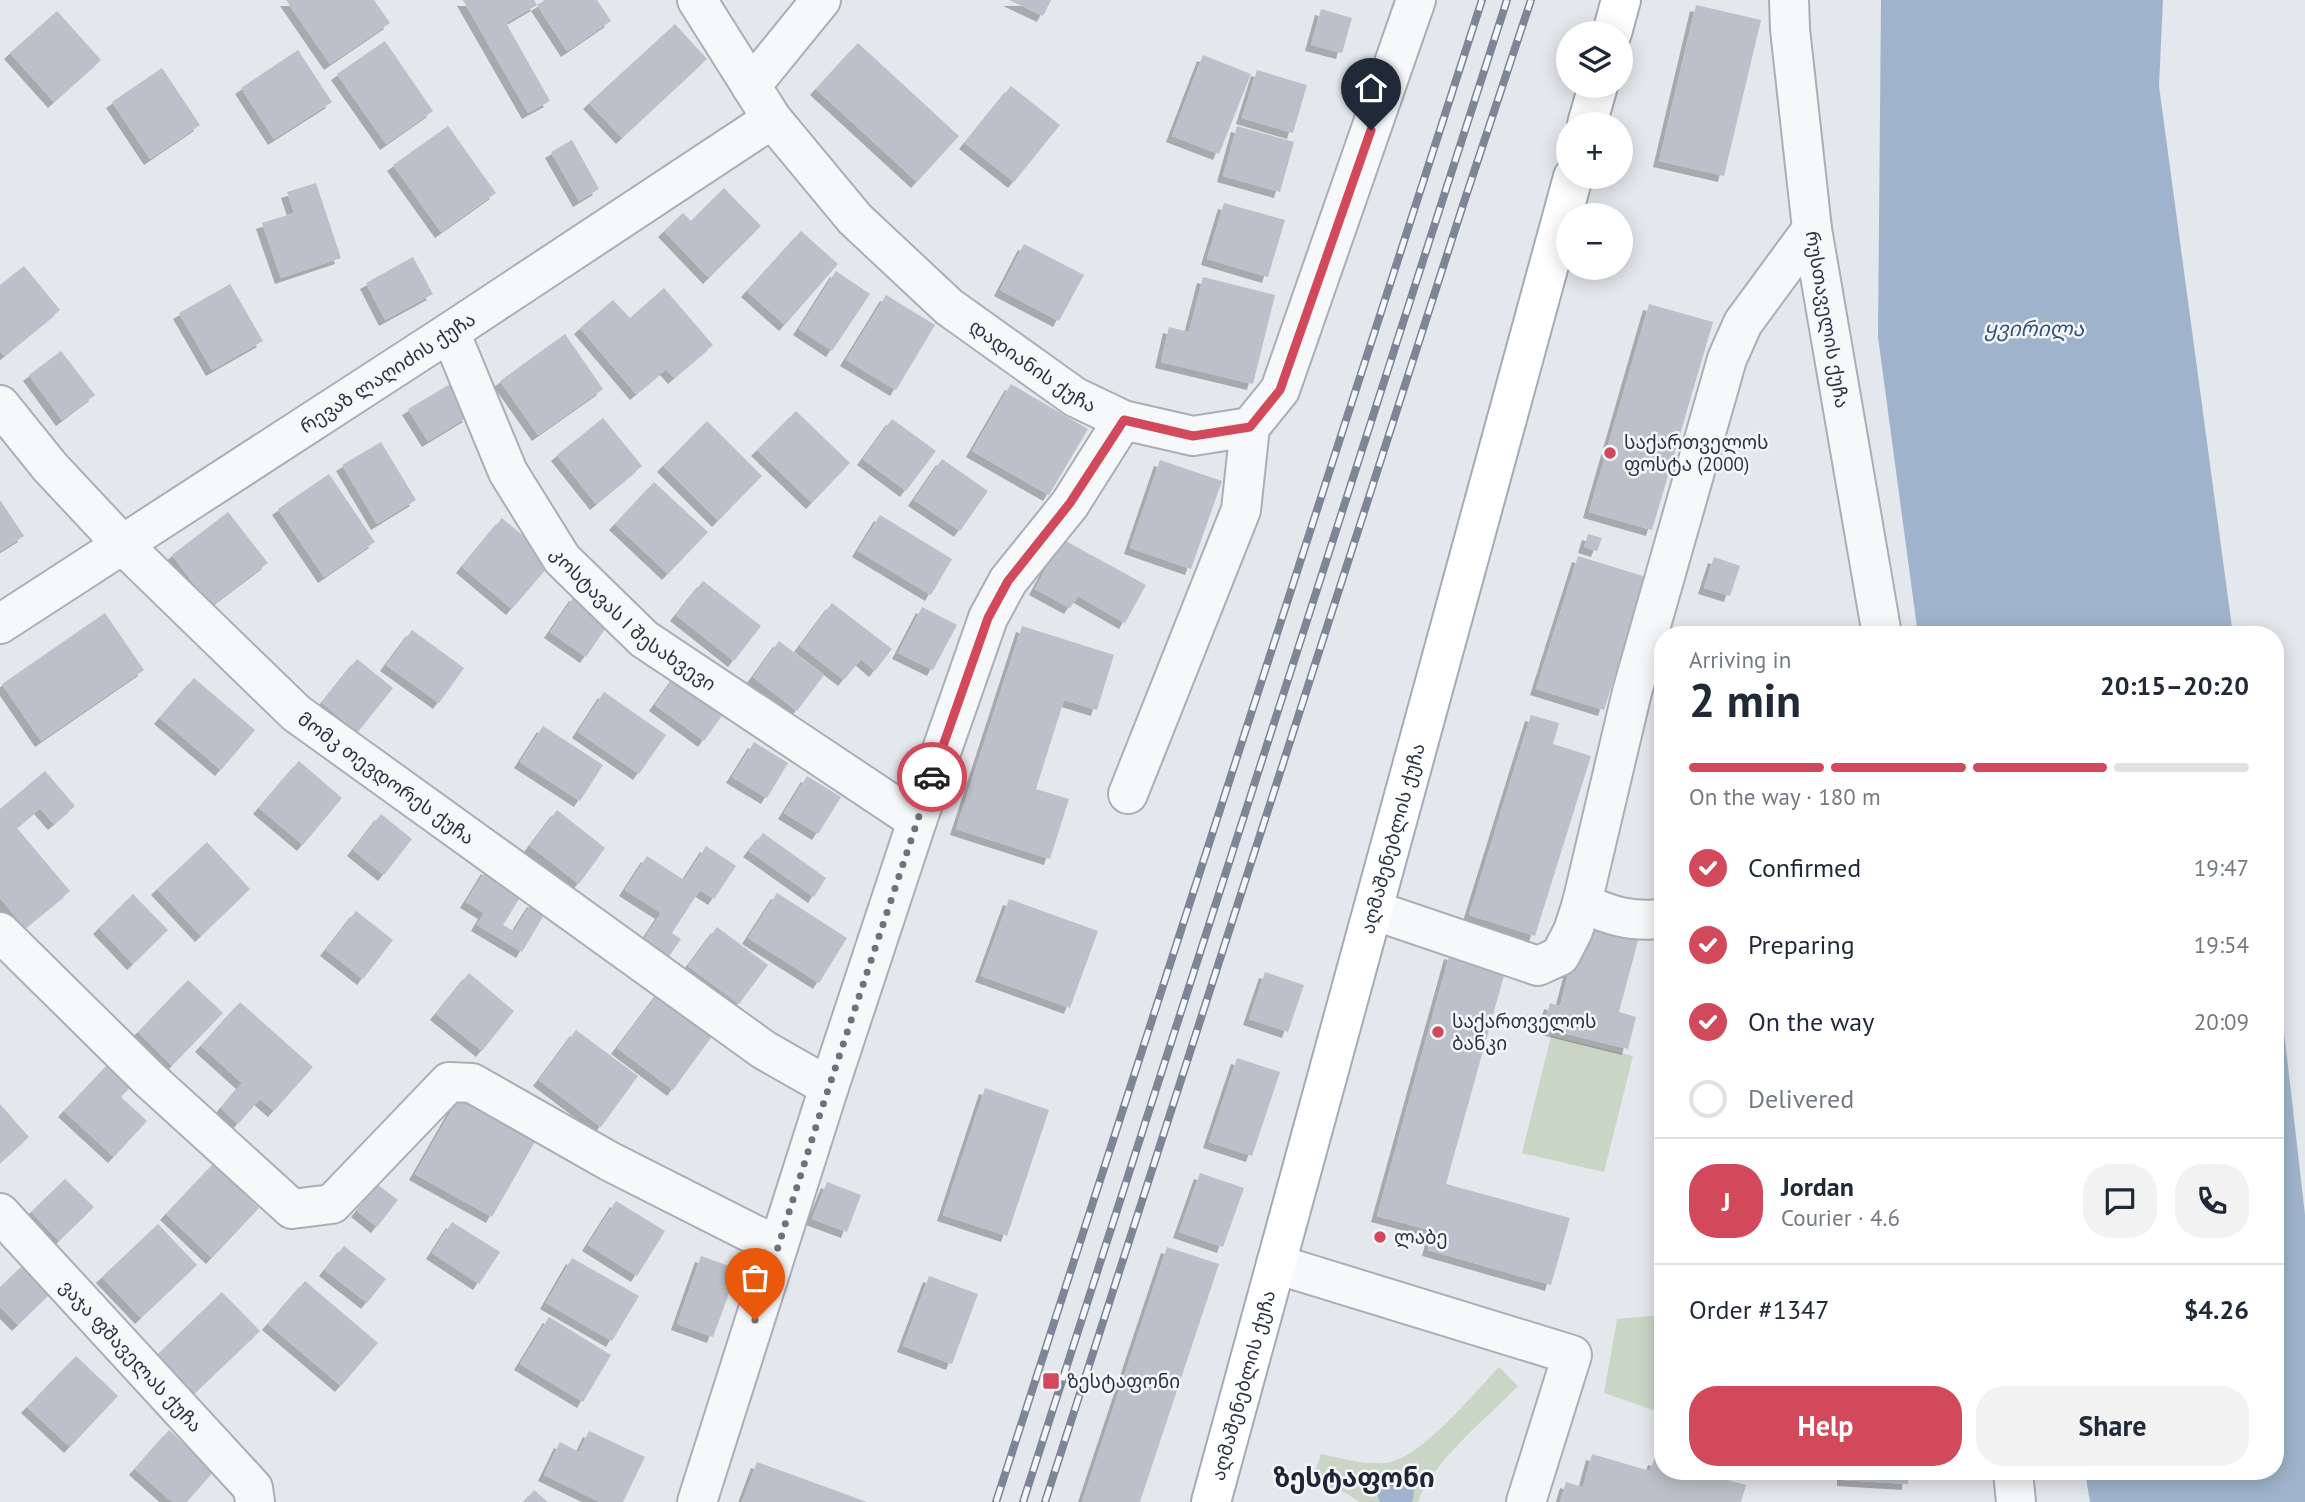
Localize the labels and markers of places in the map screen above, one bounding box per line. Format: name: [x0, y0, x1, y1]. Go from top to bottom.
pin: [1341, 58, 1401, 130]
place label: საქართველოს ფოსტა (2000): [1624, 430, 1769, 476]
marker: საქართველოს ფოსტა (2000): [1602, 445, 1618, 461]
place label: საქართველოს ბანკი: [1452, 1009, 1597, 1055]
marker: საქართველოს ბანკი: [1430, 1024, 1446, 1040]
place label: ლაბე: [1394, 1225, 1448, 1250]
marker: ლაბე: [1372, 1229, 1388, 1245]
pin: [725, 1248, 785, 1320]
place label: ზესტაფონი: [1067, 1369, 1180, 1393]
marker: ზესტაფონი: [1041, 1371, 1061, 1391]

